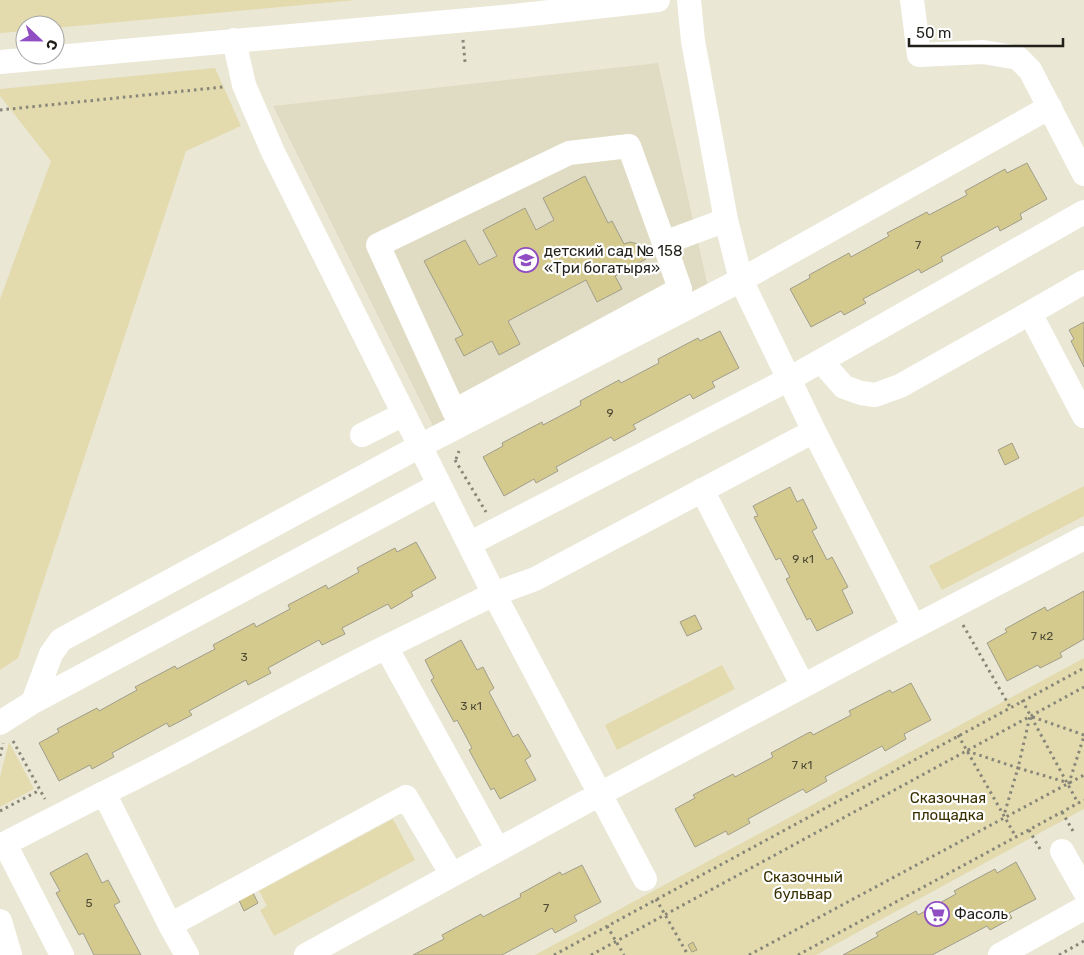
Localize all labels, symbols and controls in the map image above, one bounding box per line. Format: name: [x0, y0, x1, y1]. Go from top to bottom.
north arrow: [15, 15, 65, 65]
scale bar: [909, 15, 1063, 47]
text: 50 m: [916, 24, 951, 42]
text: С: [42, 37, 61, 53]
house number: 7: [915, 238, 921, 252]
place label: детский сад № 158 «Три богатыря»: [544, 242, 682, 277]
school or university icon: детский сад № 158 «Три богатыря»: [513, 247, 539, 273]
house number: 9: [606, 406, 614, 420]
house number: 9 к1: [792, 552, 814, 566]
house number: 7 к2: [1031, 629, 1053, 643]
house number: 3: [240, 650, 248, 664]
house number: 3 к1: [460, 699, 482, 713]
house number: 7 к1: [792, 758, 812, 772]
park label: Сказочная площадка: [910, 789, 986, 824]
park label: Сказочный бульвар: [763, 868, 843, 903]
house number: 5: [85, 896, 93, 910]
house number: 7: [543, 901, 549, 915]
supermarket icon: Фасоль: [924, 901, 950, 927]
place label: Фасоль: [954, 905, 1009, 923]

